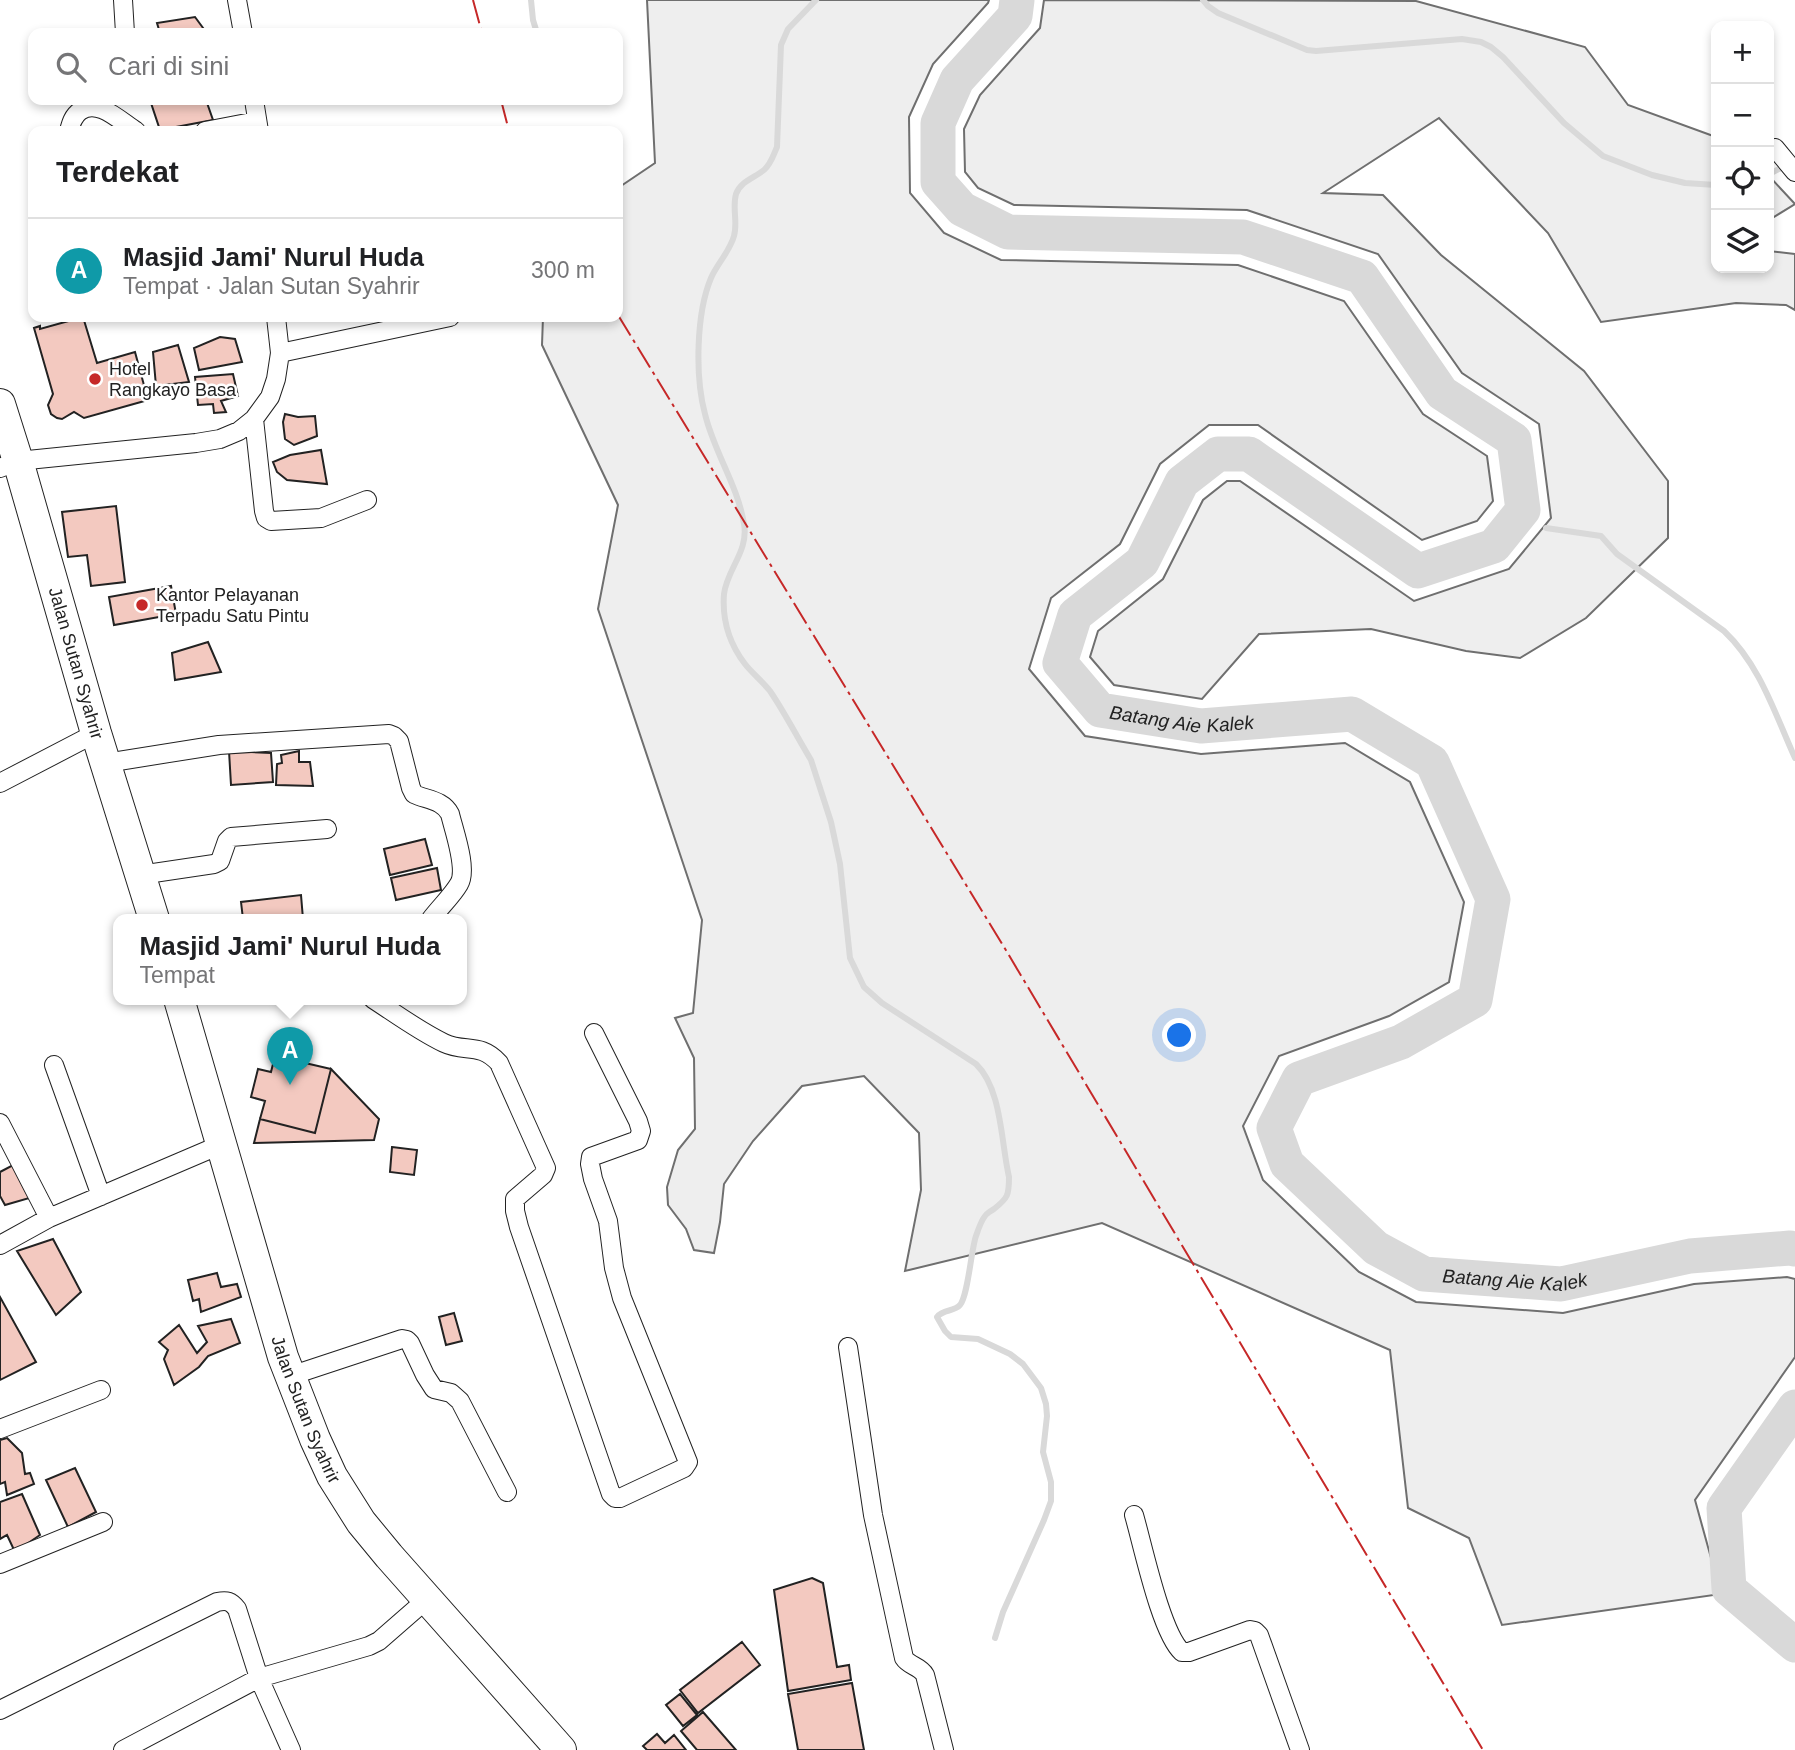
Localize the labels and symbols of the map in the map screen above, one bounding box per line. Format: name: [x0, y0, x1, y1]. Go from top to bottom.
place label: Hotel Rangkayo Basa: [109, 359, 237, 400]
marker: Hotel Rangkayo Basa: [87, 371, 103, 387]
street label: Jalan Sutan Syahrir: [45, 585, 107, 742]
place label: Kantor Pelayanan Terpadu Satu Pintu: [156, 585, 309, 626]
marker: Kantor Pelayanan Terpadu Satu Pintu: [134, 597, 150, 613]
water label: Batang Aie Kalek: [1108, 701, 1256, 736]
your location: [1162, 1018, 1196, 1052]
pin: A: [267, 1027, 313, 1085]
water label: Batang Aie Kalek: [1442, 1265, 1591, 1295]
street label: Jalan Sutan Syahrir: [267, 1334, 344, 1487]

